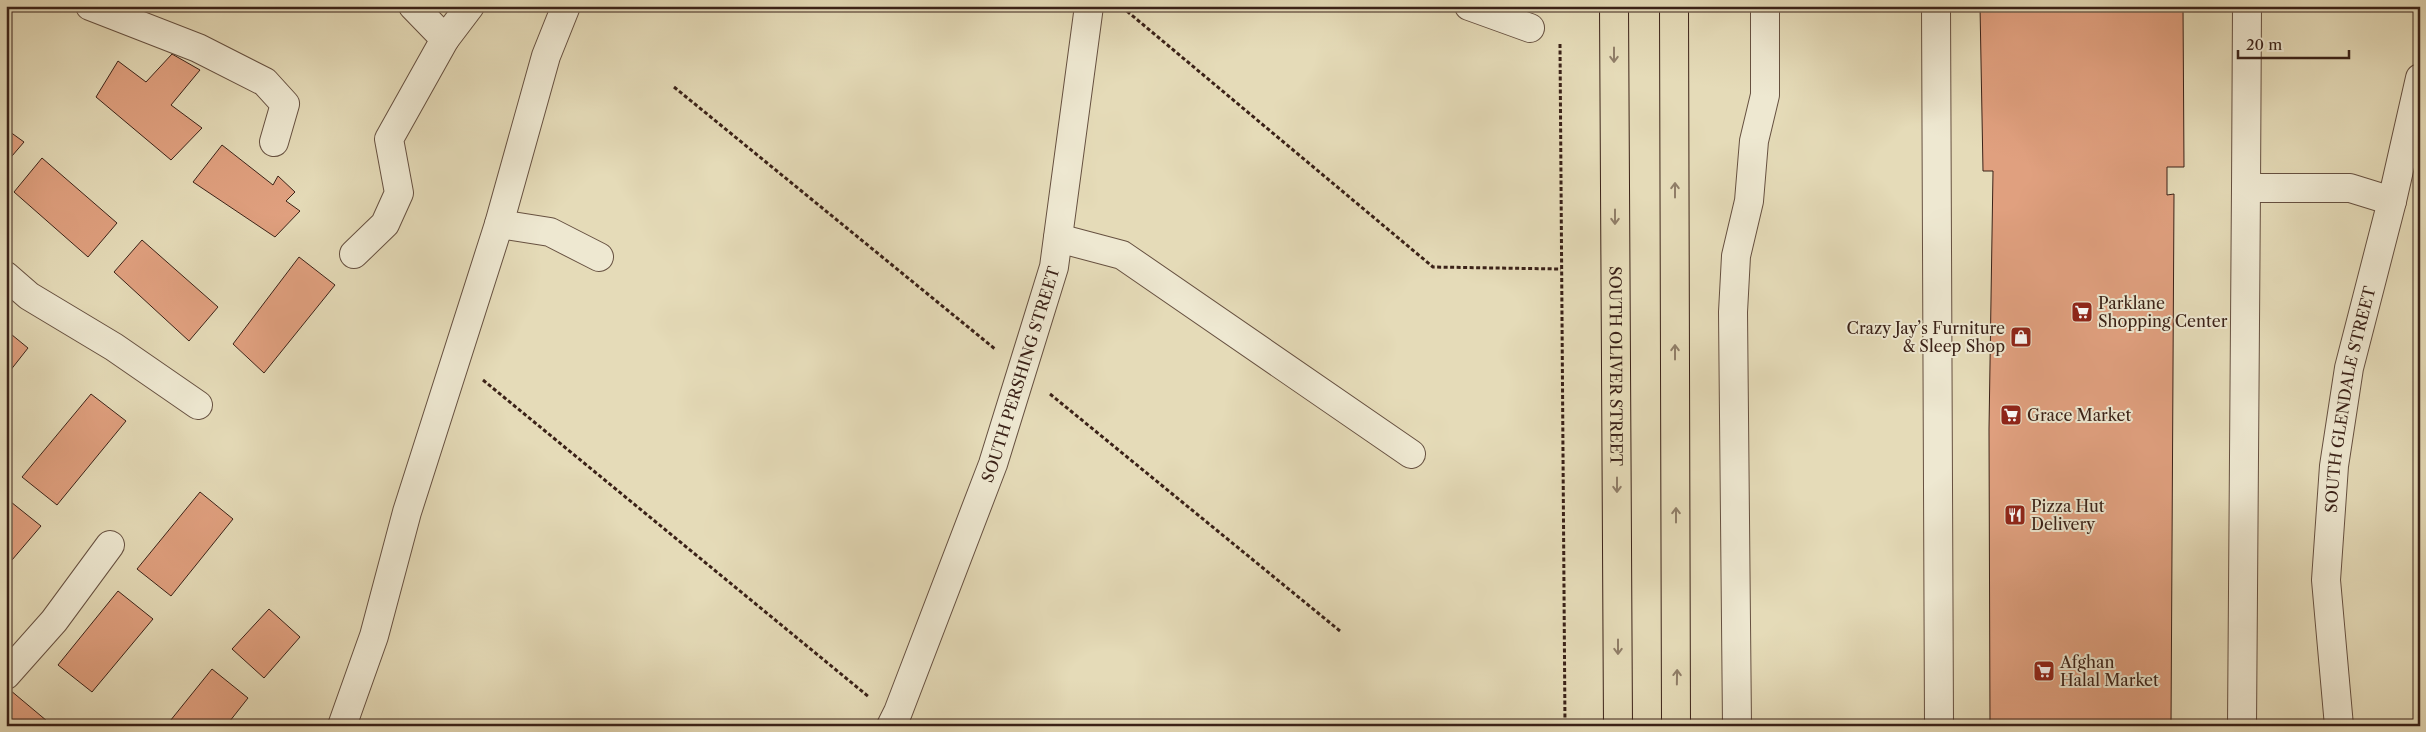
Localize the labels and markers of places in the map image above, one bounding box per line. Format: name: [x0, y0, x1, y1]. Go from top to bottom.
place label: Parklane Shopping Center: [2098, 293, 2228, 331]
supermarket icon: Parklane Shopping Center: [2070, 300, 2094, 324]
place label: Crazy Jay’s Furniture & Sleep Shop: [1847, 318, 2005, 356]
shop icon: Crazy Jay’s Furniture & Sleep Shop: [2009, 325, 2033, 349]
supermarket icon: Grace Market: [1999, 403, 2023, 427]
place label: Grace Market: [2027, 405, 2131, 425]
place label: Pizza Hut Delivery: [2031, 496, 2105, 534]
restaurant icon: Pizza Hut Delivery: [2003, 503, 2027, 527]
place label: Afghan Halal Market: [2059, 652, 2159, 690]
supermarket icon: Afghan Halal Market: [2032, 659, 2056, 683]

